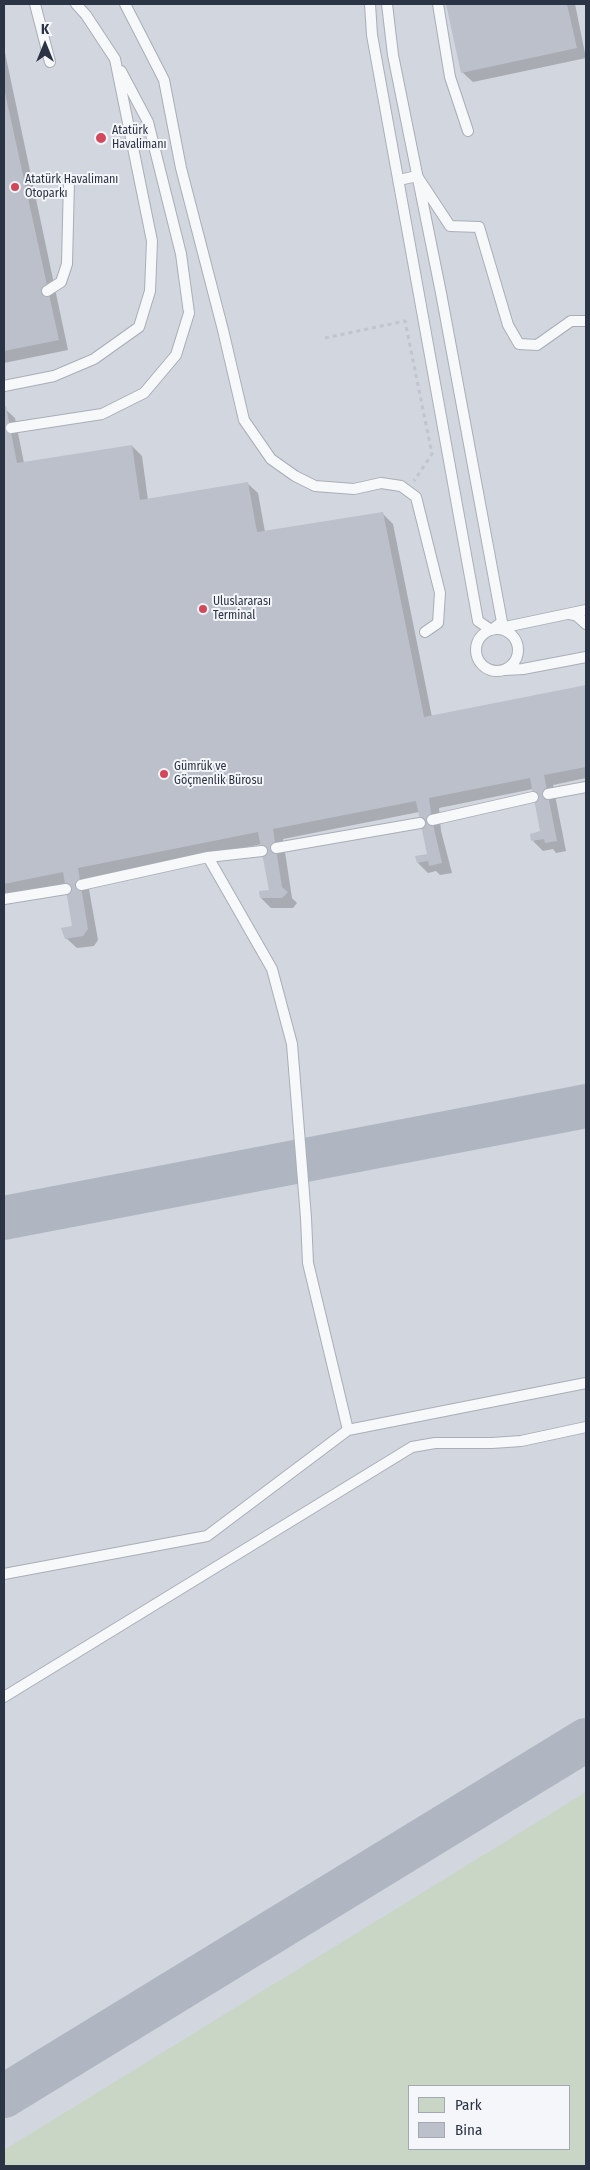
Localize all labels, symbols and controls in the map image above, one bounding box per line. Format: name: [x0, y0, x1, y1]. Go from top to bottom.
north arrow: [20, 20, 70, 70]
text: K: [41, 21, 49, 38]
place label: Atatürk Havalimanı: [112, 124, 167, 152]
marker: Atatürk Havalimanı: [94, 131, 108, 145]
place label: Atatürk Havalimanı Otoparkı: [25, 173, 118, 201]
marker: Atatürk Havalimanı Otoparkı: [9, 181, 21, 193]
place label: Uluslararası Terminal: [213, 595, 271, 623]
marker: Uluslararası Terminal: [197, 603, 209, 615]
place label: Gümrük ve Göçmenlik Bürosu: [174, 760, 263, 788]
marker: Gümrük ve Göçmenlik Bürosu: [158, 768, 170, 780]
legend: [408, 2085, 570, 2150]
text: Park: [455, 2096, 482, 2114]
text: Bina: [455, 2121, 482, 2139]

